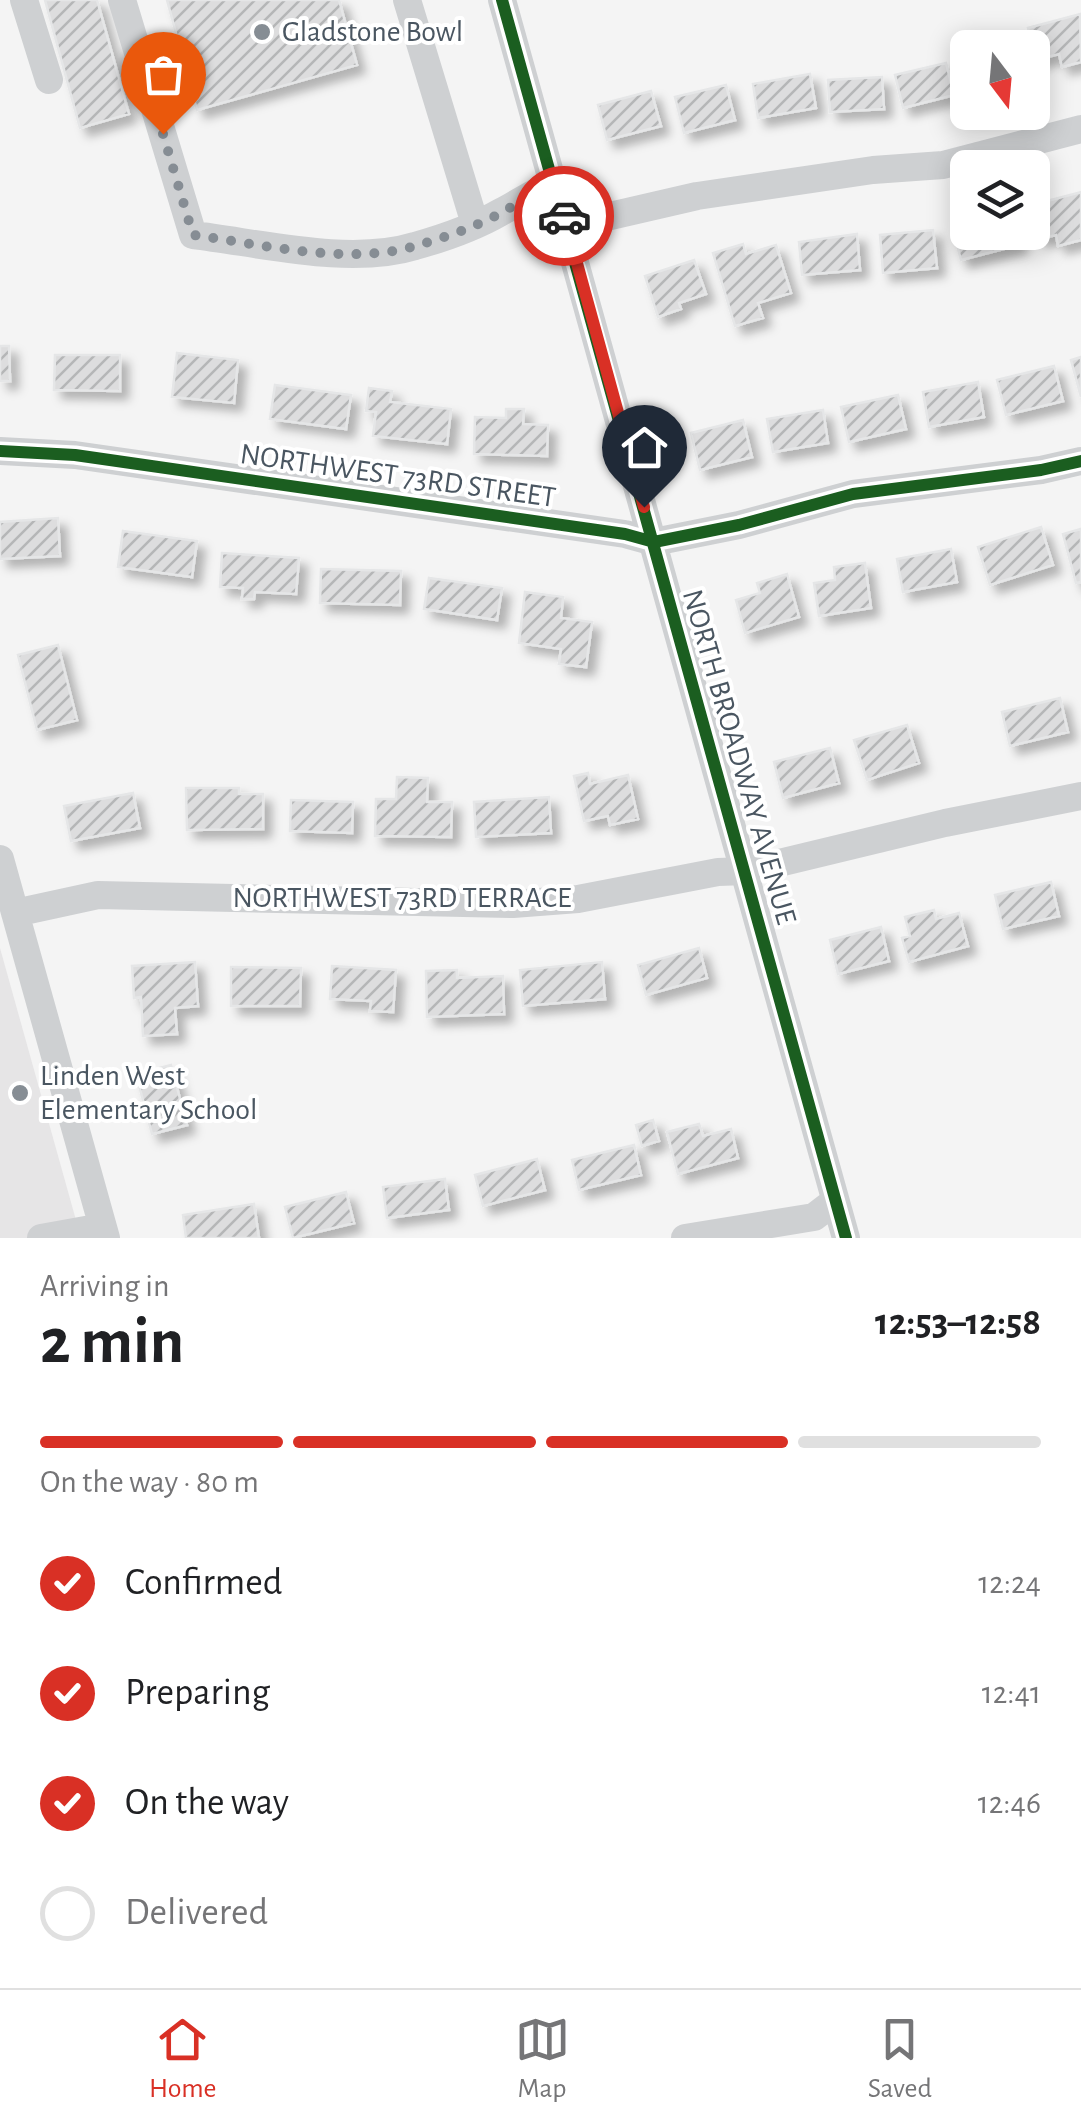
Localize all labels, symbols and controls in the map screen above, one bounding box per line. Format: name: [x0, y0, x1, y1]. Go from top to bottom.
place label: Gladstone Bowl: [282, 17, 463, 47]
marker: Gladstone Bowl: [251, 21, 273, 43]
north arrow: [950, 30, 1050, 130]
map controls: [950, 30, 1050, 250]
pin: [121, 32, 206, 135]
icon: bag: [136, 47, 191, 102]
button: layers: [950, 150, 1050, 250]
courier: [514, 166, 614, 266]
icon: car: [537, 189, 592, 244]
pin: [602, 405, 687, 508]
icon: home: [617, 420, 672, 475]
street label: NORTHWEST 73RD STREET: [238, 439, 558, 513]
street label: NORTH BROADWAY AVENUE: [677, 586, 801, 928]
street label: NORTHWEST 73RD TERRACE: [232, 883, 572, 913]
place label: Linden West Elementary School: [40, 1061, 258, 1125]
marker: Linden West Elementary School: [9, 1082, 31, 1104]
text: Arriving in: [40, 1270, 169, 1302]
text: 12:53–12:58: [875, 1304, 1041, 1342]
text: 2 min: [40, 1310, 184, 1375]
text: On the way · 80 m: [40, 1466, 259, 1498]
icon: check: [40, 1556, 95, 1611]
text: Confirmed: [125, 1564, 282, 1602]
text: 12:24: [978, 1567, 1041, 1599]
icon: check: [40, 1666, 95, 1721]
text: Preparing: [125, 1674, 270, 1712]
text: 12:41: [982, 1677, 1041, 1709]
icon: check: [40, 1776, 95, 1831]
text: On the way: [125, 1784, 289, 1822]
text: 12:46: [978, 1787, 1041, 1819]
text: Delivered: [125, 1894, 268, 1932]
tab: Home: [149, 2012, 216, 2106]
tab: Map: [515, 2012, 570, 2106]
tab: Saved: [868, 2012, 932, 2106]

